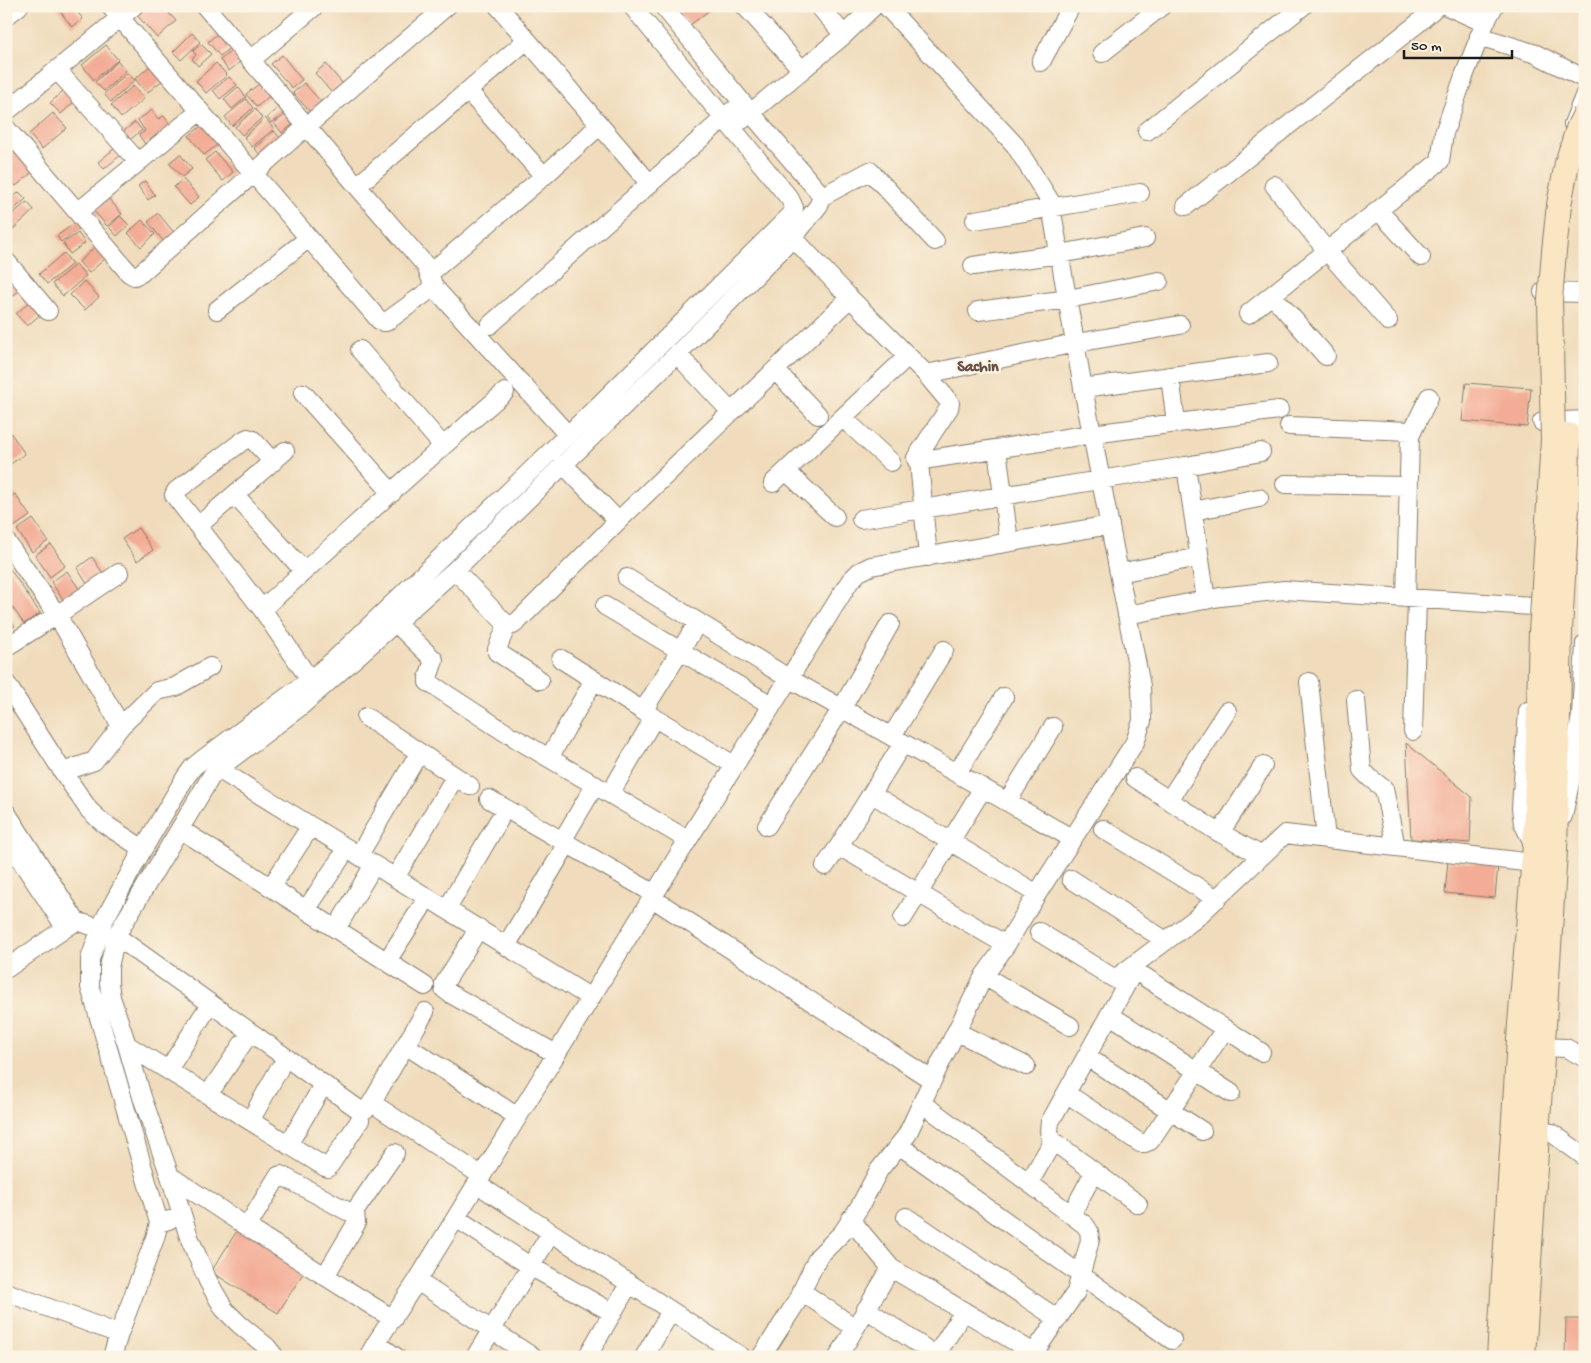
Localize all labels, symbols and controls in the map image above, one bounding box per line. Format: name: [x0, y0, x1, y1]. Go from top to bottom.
scale bar: [1404, 28, 1511, 60]
text: 50 m: [1411, 38, 1442, 56]
district label: Sachin: [957, 359, 999, 378]

